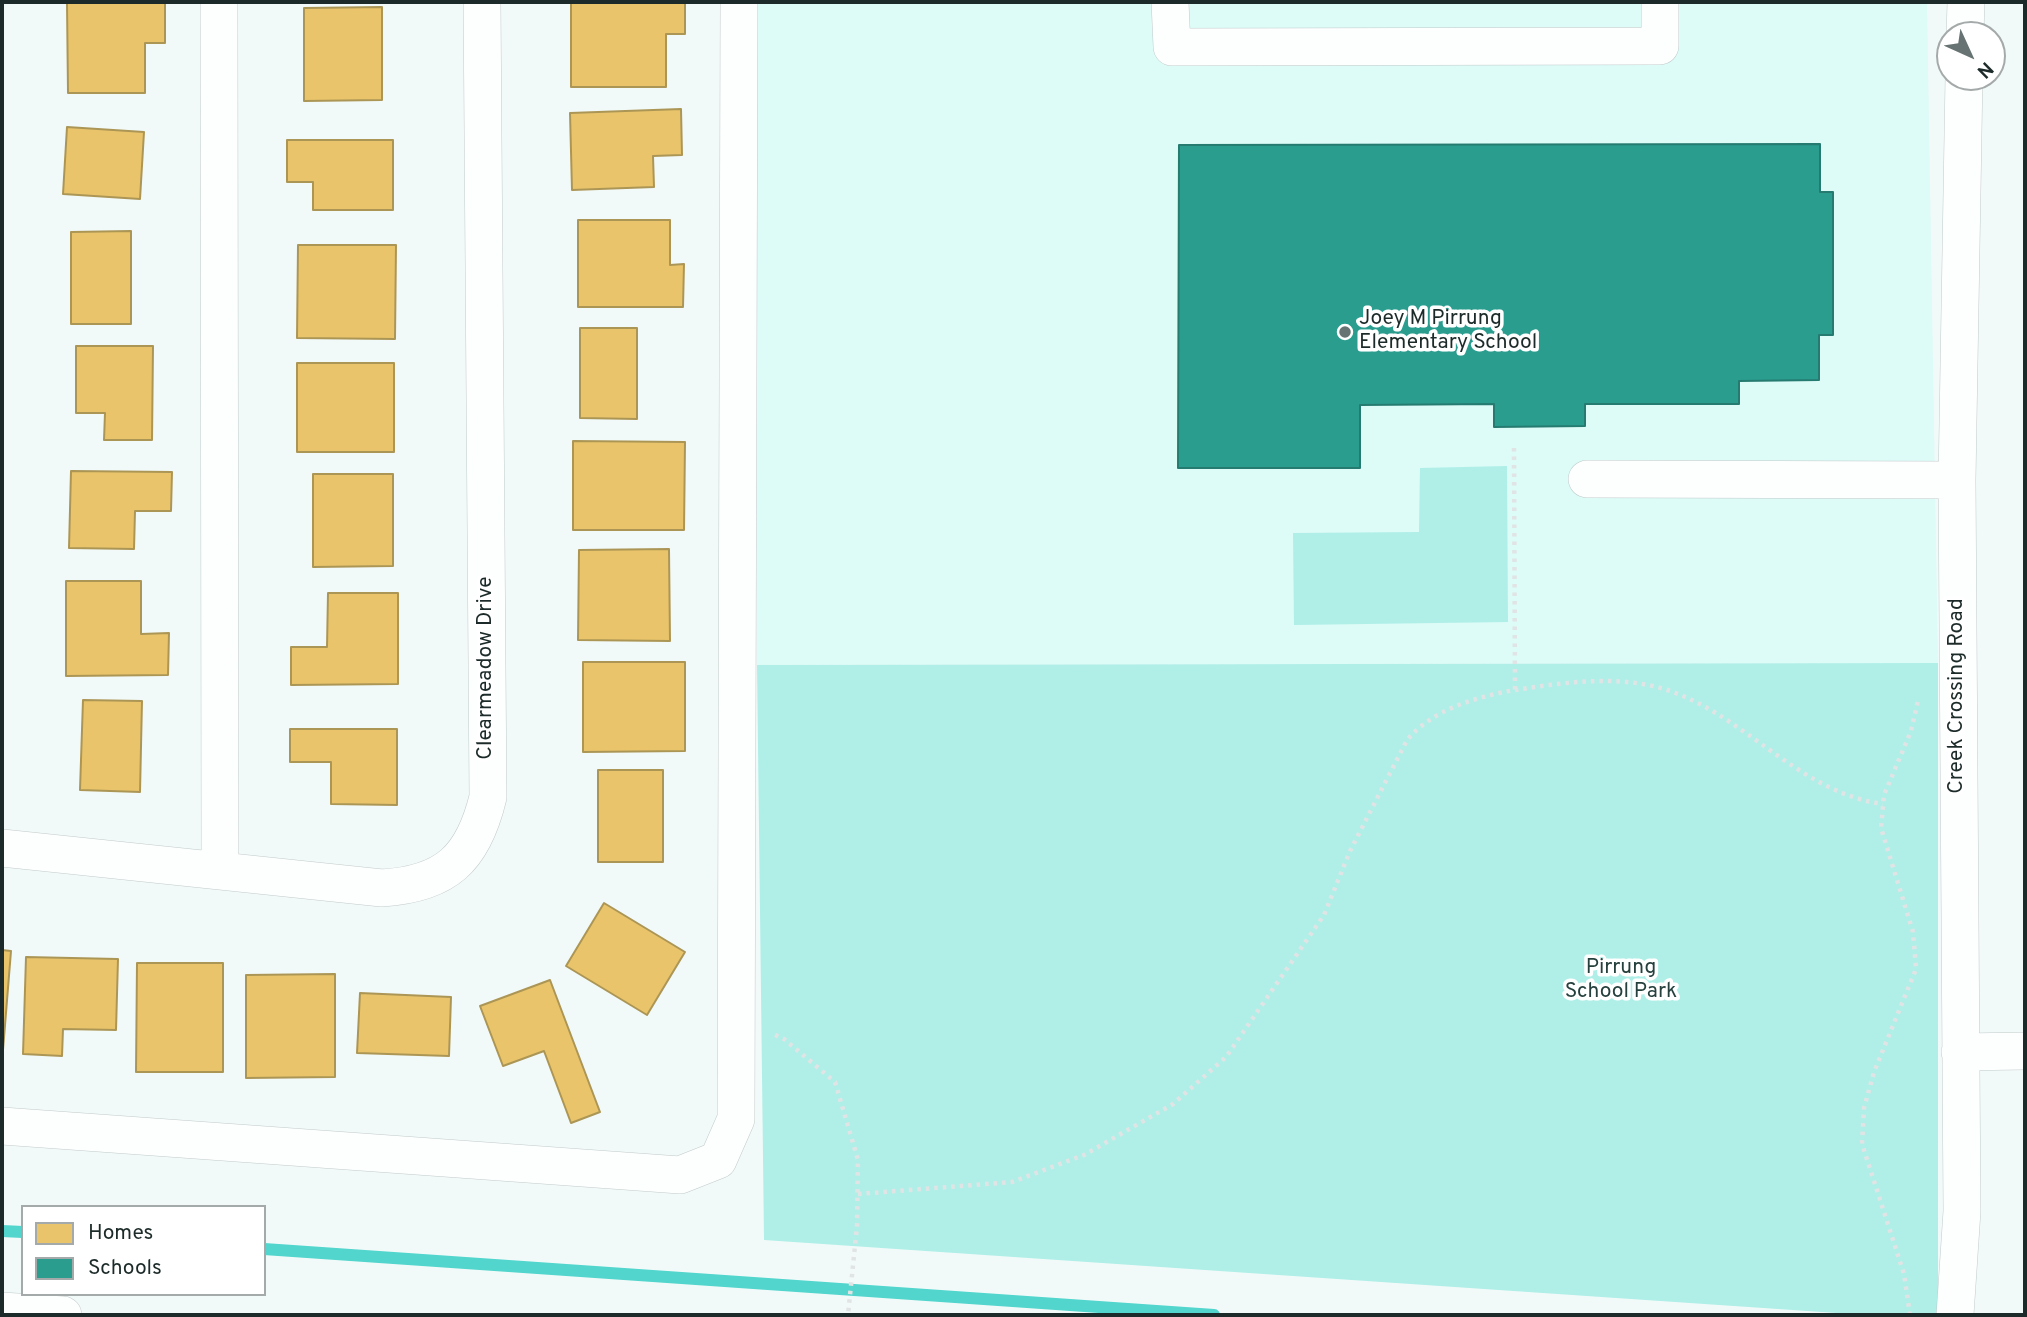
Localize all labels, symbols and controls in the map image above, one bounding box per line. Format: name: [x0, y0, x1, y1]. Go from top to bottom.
north arrow: [1936, 21, 2006, 91]
text: N: [1971, 56, 1998, 83]
place label: Joey M Pirrung Elementary School: [1359, 307, 1537, 357]
marker: Joey M Pirrung Elementary School: [1337, 324, 1353, 340]
street label: Clearmeadow Drive: [474, 576, 500, 760]
street label: Creek Crossing Road: [1945, 598, 1971, 794]
park label: Pirrung School Park: [1565, 956, 1677, 1006]
legend: [21, 1205, 266, 1296]
text: Homes: [88, 1220, 153, 1247]
text: Schools: [88, 1255, 162, 1282]

